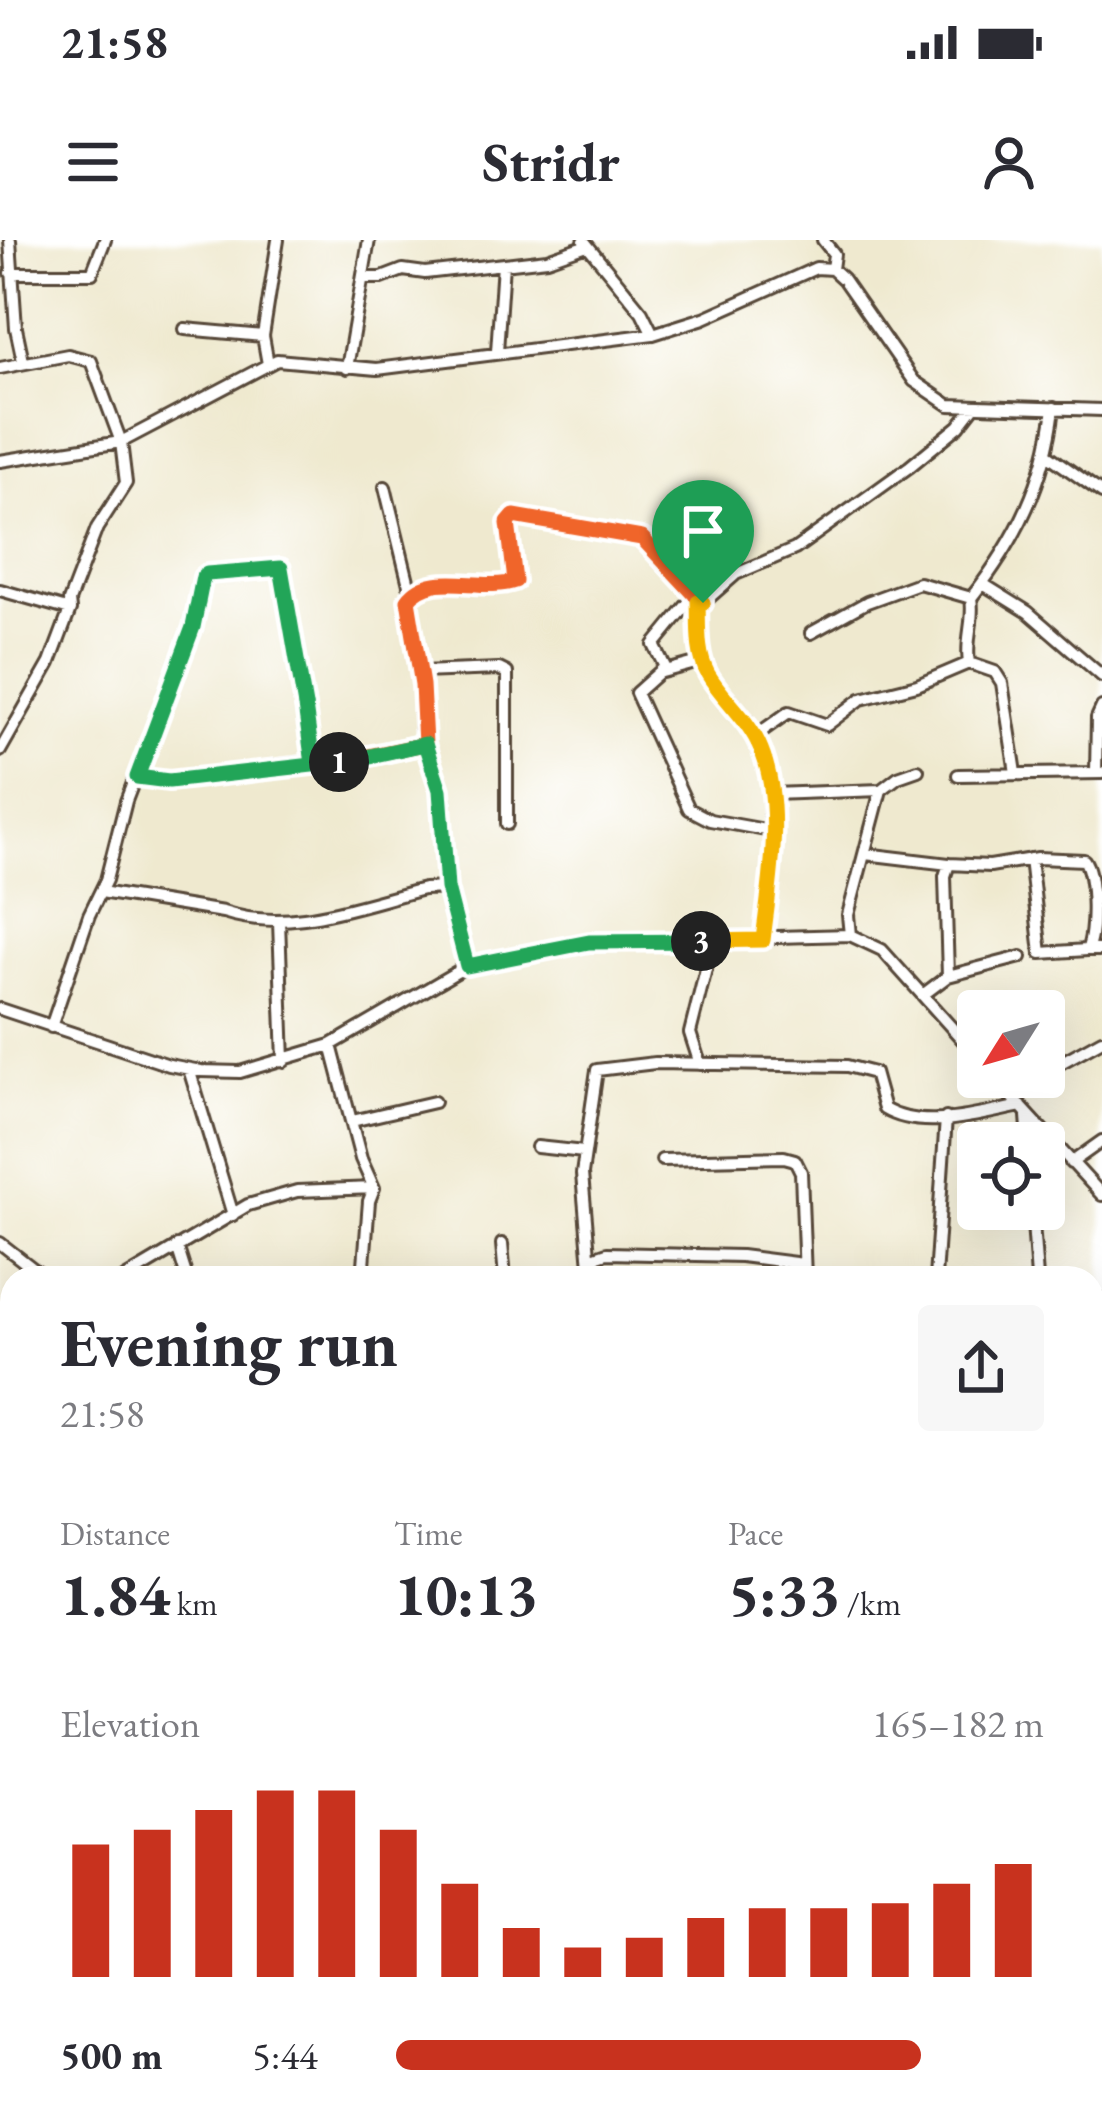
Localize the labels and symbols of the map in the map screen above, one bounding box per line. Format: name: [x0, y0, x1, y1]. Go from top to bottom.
pin: [652, 480, 754, 603]
pin: 1: [309, 732, 369, 792]
pin: 3: [671, 911, 731, 971]
north arrow: [957, 990, 1065, 1098]

